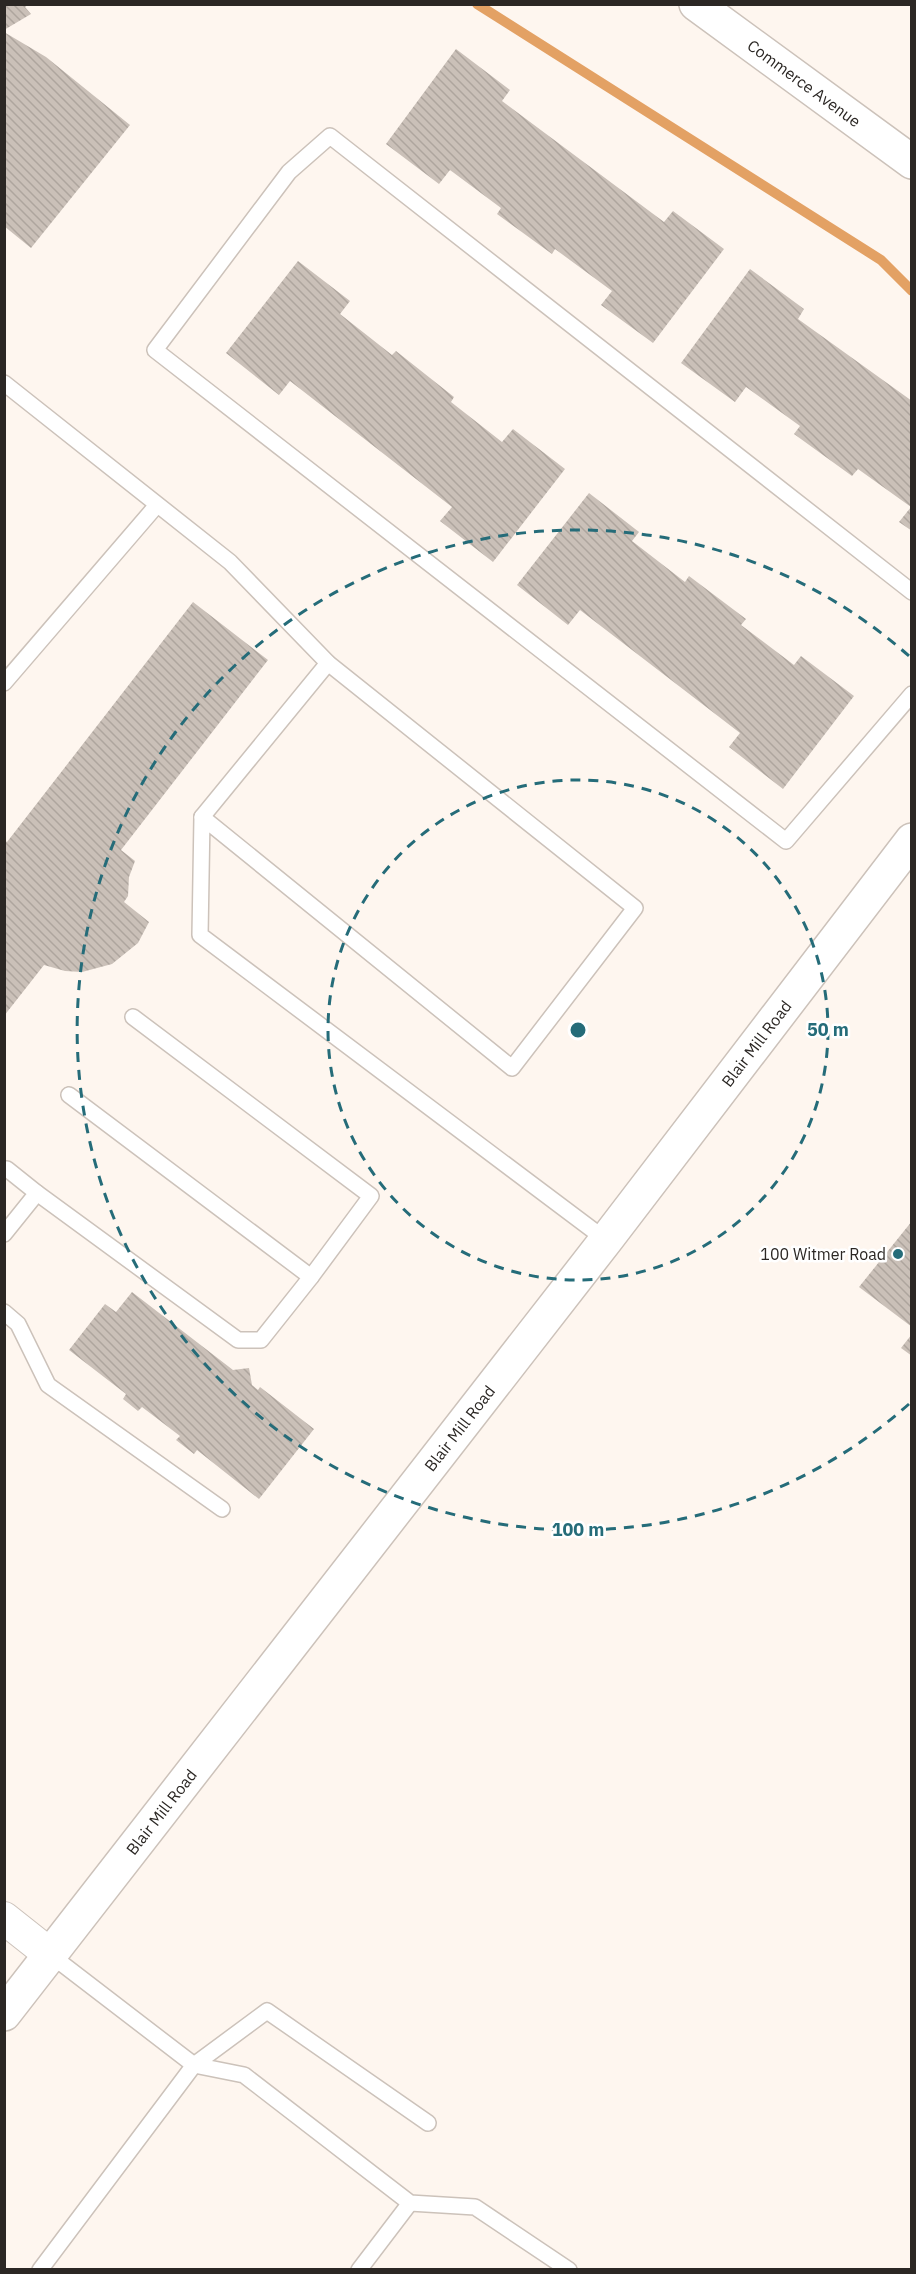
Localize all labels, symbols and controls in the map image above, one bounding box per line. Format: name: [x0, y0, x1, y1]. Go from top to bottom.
street label: Commerce Avenue: [744, 35, 865, 131]
street label: Blair Mill Road: [717, 996, 796, 1091]
text: 50 m: [807, 1018, 849, 1041]
centre of rings: [568, 1020, 588, 1040]
place label: 100 Witmer Road: [760, 1244, 886, 1264]
marker: 100 Witmer Road: [891, 1247, 905, 1261]
street label: Blair Mill Road: [420, 1381, 499, 1475]
text: 100 m: [552, 1518, 604, 1541]
street label: Blair Mill Road: [122, 1765, 201, 1859]

